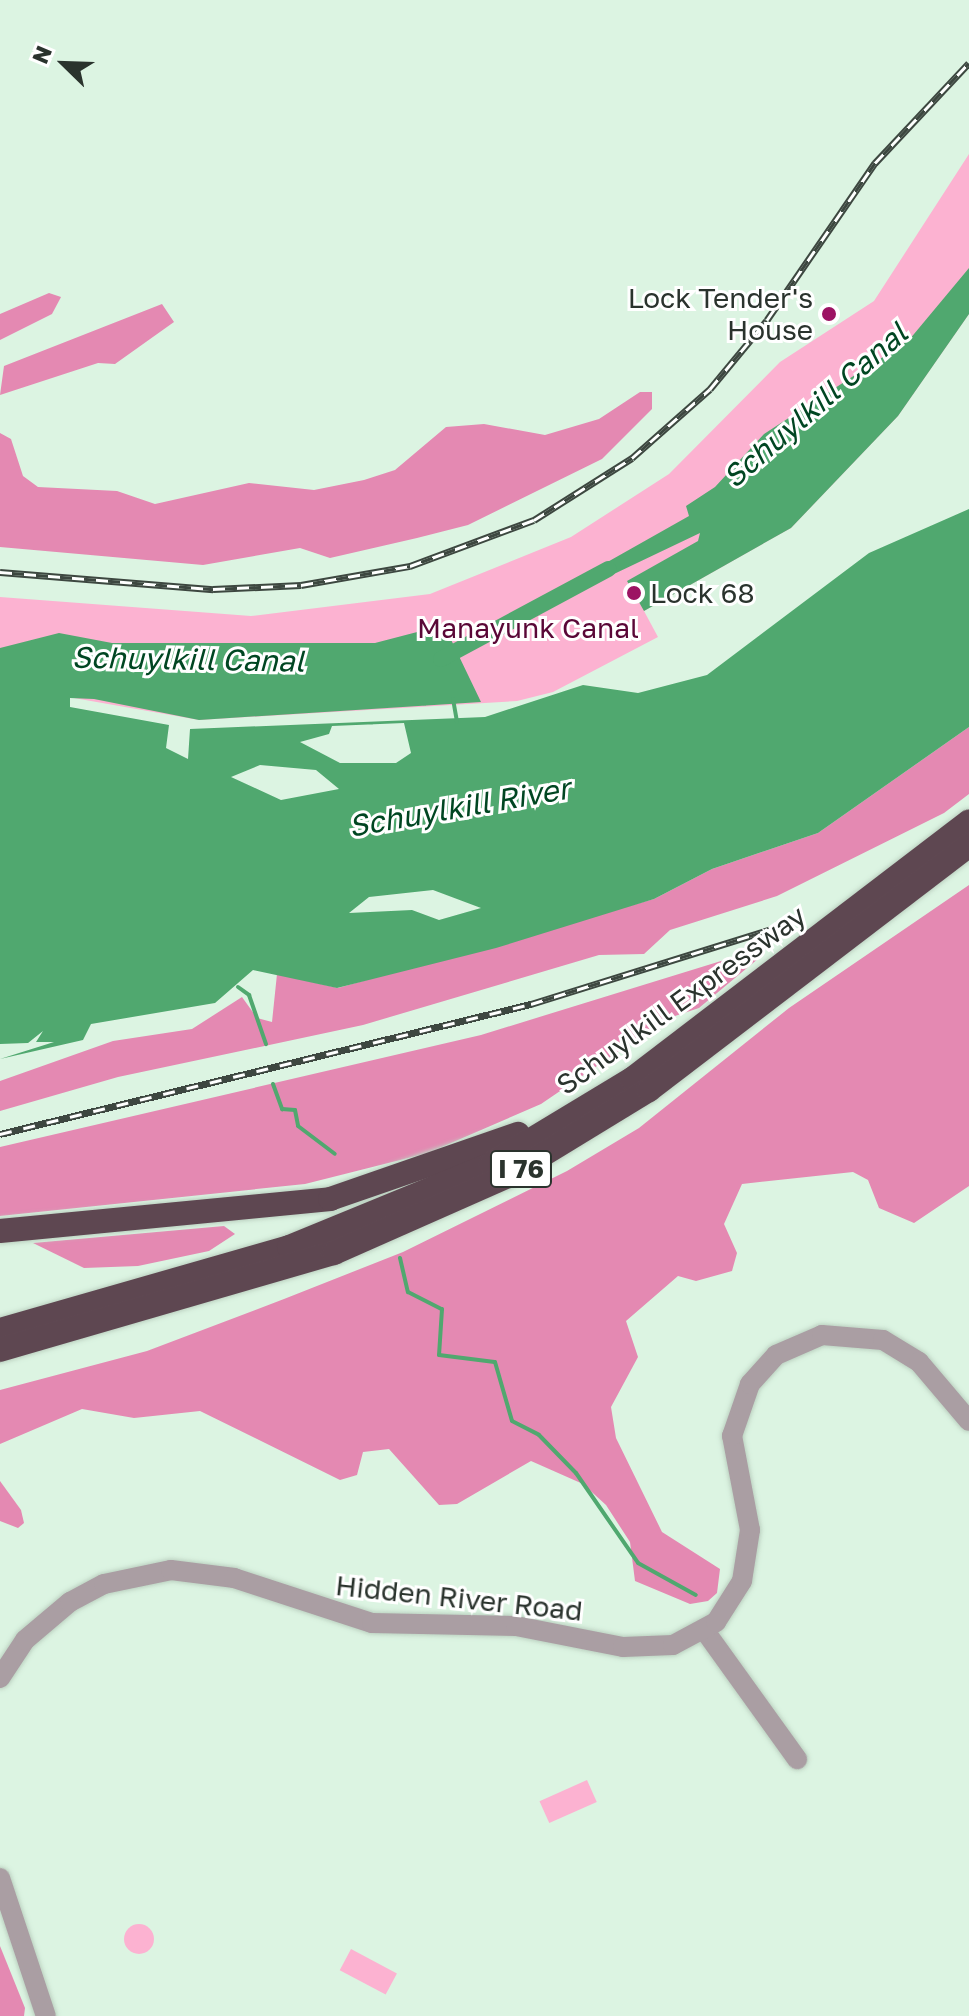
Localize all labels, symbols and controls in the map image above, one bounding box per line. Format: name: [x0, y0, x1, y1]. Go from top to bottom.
north arrow: [24, 24, 104, 104]
text: N: [26, 41, 57, 67]
place label: Lock Tender's House: [628, 281, 813, 347]
marker: Lock Tender's House: [820, 305, 838, 323]
water label: Schuylkill Canal: [715, 315, 915, 495]
place label: Lock 68: [650, 576, 755, 610]
marker: Lock 68: [625, 584, 643, 602]
park label: Manayunk Canal: [417, 611, 639, 645]
water label: Schuylkill Canal: [71, 639, 305, 679]
water label: Schuylkill River: [346, 770, 572, 844]
street label: Schuylkill Expressway: [550, 898, 812, 1102]
road number: I 76: [489, 1147, 553, 1191]
street label: Hidden River Road: [334, 1568, 584, 1628]

